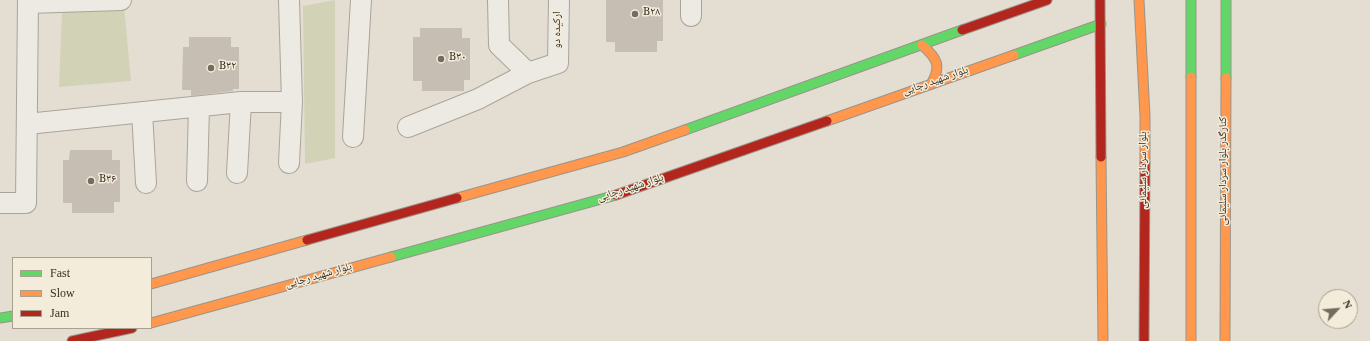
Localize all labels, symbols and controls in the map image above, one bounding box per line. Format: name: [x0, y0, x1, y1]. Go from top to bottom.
place label: B۲۸: [643, 7, 660, 21]
marker: B۲۸: [630, 9, 640, 19]
street label: ارکیده دو: [552, 11, 566, 49]
place label: B۳۰: [449, 52, 466, 66]
marker: B۳۰: [436, 54, 446, 64]
place label: B۳۲: [219, 61, 236, 75]
marker: B۳۲: [206, 63, 216, 73]
street label: بلوار شهید رجایی: [901, 65, 971, 99]
street label: کنارگذر بلوار سردار سلیمانی: [1218, 117, 1232, 225]
street label: بلوار سردار سلیمانی: [1138, 131, 1152, 209]
street label: بلوار شهید رجایی: [596, 172, 666, 206]
place label: B۳۶: [99, 174, 116, 188]
marker: B۳۶: [86, 176, 96, 186]
legend: [12, 257, 152, 329]
street label: بلوار شهید رجایی: [284, 261, 354, 293]
text: Fast: [50, 266, 70, 280]
text: Slow: [50, 286, 75, 300]
north arrow: [1318, 289, 1358, 329]
text: N: [1341, 298, 1355, 310]
text: Jam: [50, 306, 69, 320]

